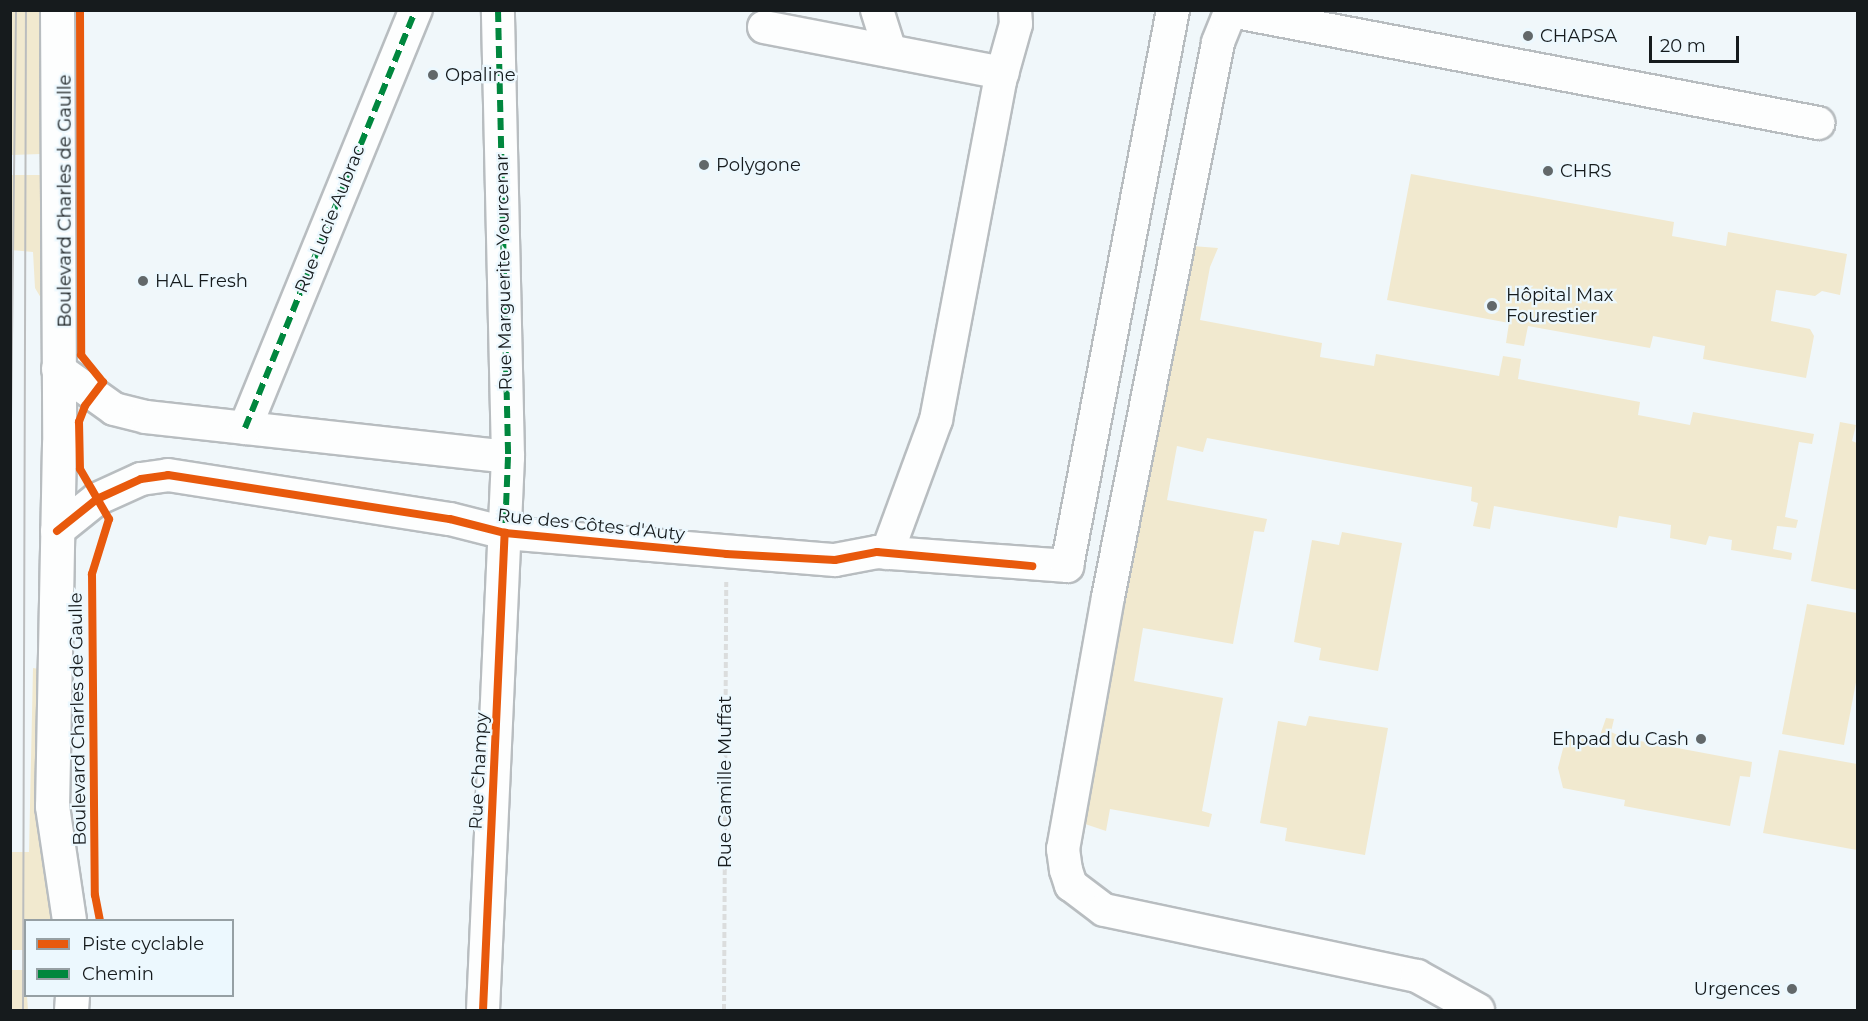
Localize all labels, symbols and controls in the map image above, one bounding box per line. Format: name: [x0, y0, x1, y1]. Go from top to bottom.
scale bar: [1652, 24, 1742, 62]
place label: CHAPSA: [1540, 25, 1617, 47]
marker: CHAPSA: [1521, 29, 1535, 43]
text: 20 m: [1660, 35, 1706, 57]
place label: Opaline: [445, 64, 516, 86]
marker: Opaline: [426, 68, 440, 82]
street label: Boulevard Charles de Gaulle: [54, 74, 76, 328]
street label: Rue Lucie Aubrac: [290, 142, 370, 296]
street label: Rue Marguerite Yourcenar: [491, 153, 517, 391]
place label: Polygone: [716, 154, 801, 176]
marker: Polygone: [697, 158, 711, 172]
place label: CHRS: [1560, 160, 1611, 182]
marker: CHRS: [1541, 164, 1555, 178]
place label: HAL Fresh: [155, 270, 248, 292]
marker: HAL Fresh: [136, 274, 150, 288]
place label: Hôpital Max Fourestier: [1506, 285, 1613, 328]
marker: Hôpital Max Fourestier: [1483, 297, 1501, 315]
street label: Rue des Côtes d'Auty: [496, 504, 686, 546]
street label: Boulevard Charles de Gaulle: [65, 592, 91, 846]
street label: Rue Camille Muffat: [714, 696, 736, 868]
street label: Rue Champy: [465, 712, 493, 830]
place label: Ehpad du Cash: [1552, 728, 1689, 750]
marker: Ehpad du Cash: [1694, 732, 1708, 746]
legend: [24, 919, 234, 997]
text: Piste cyclable: [82, 933, 204, 955]
text: Chemin: [82, 963, 154, 985]
place label: Urgences: [1694, 978, 1780, 1000]
marker: Urgences: [1785, 982, 1799, 996]

